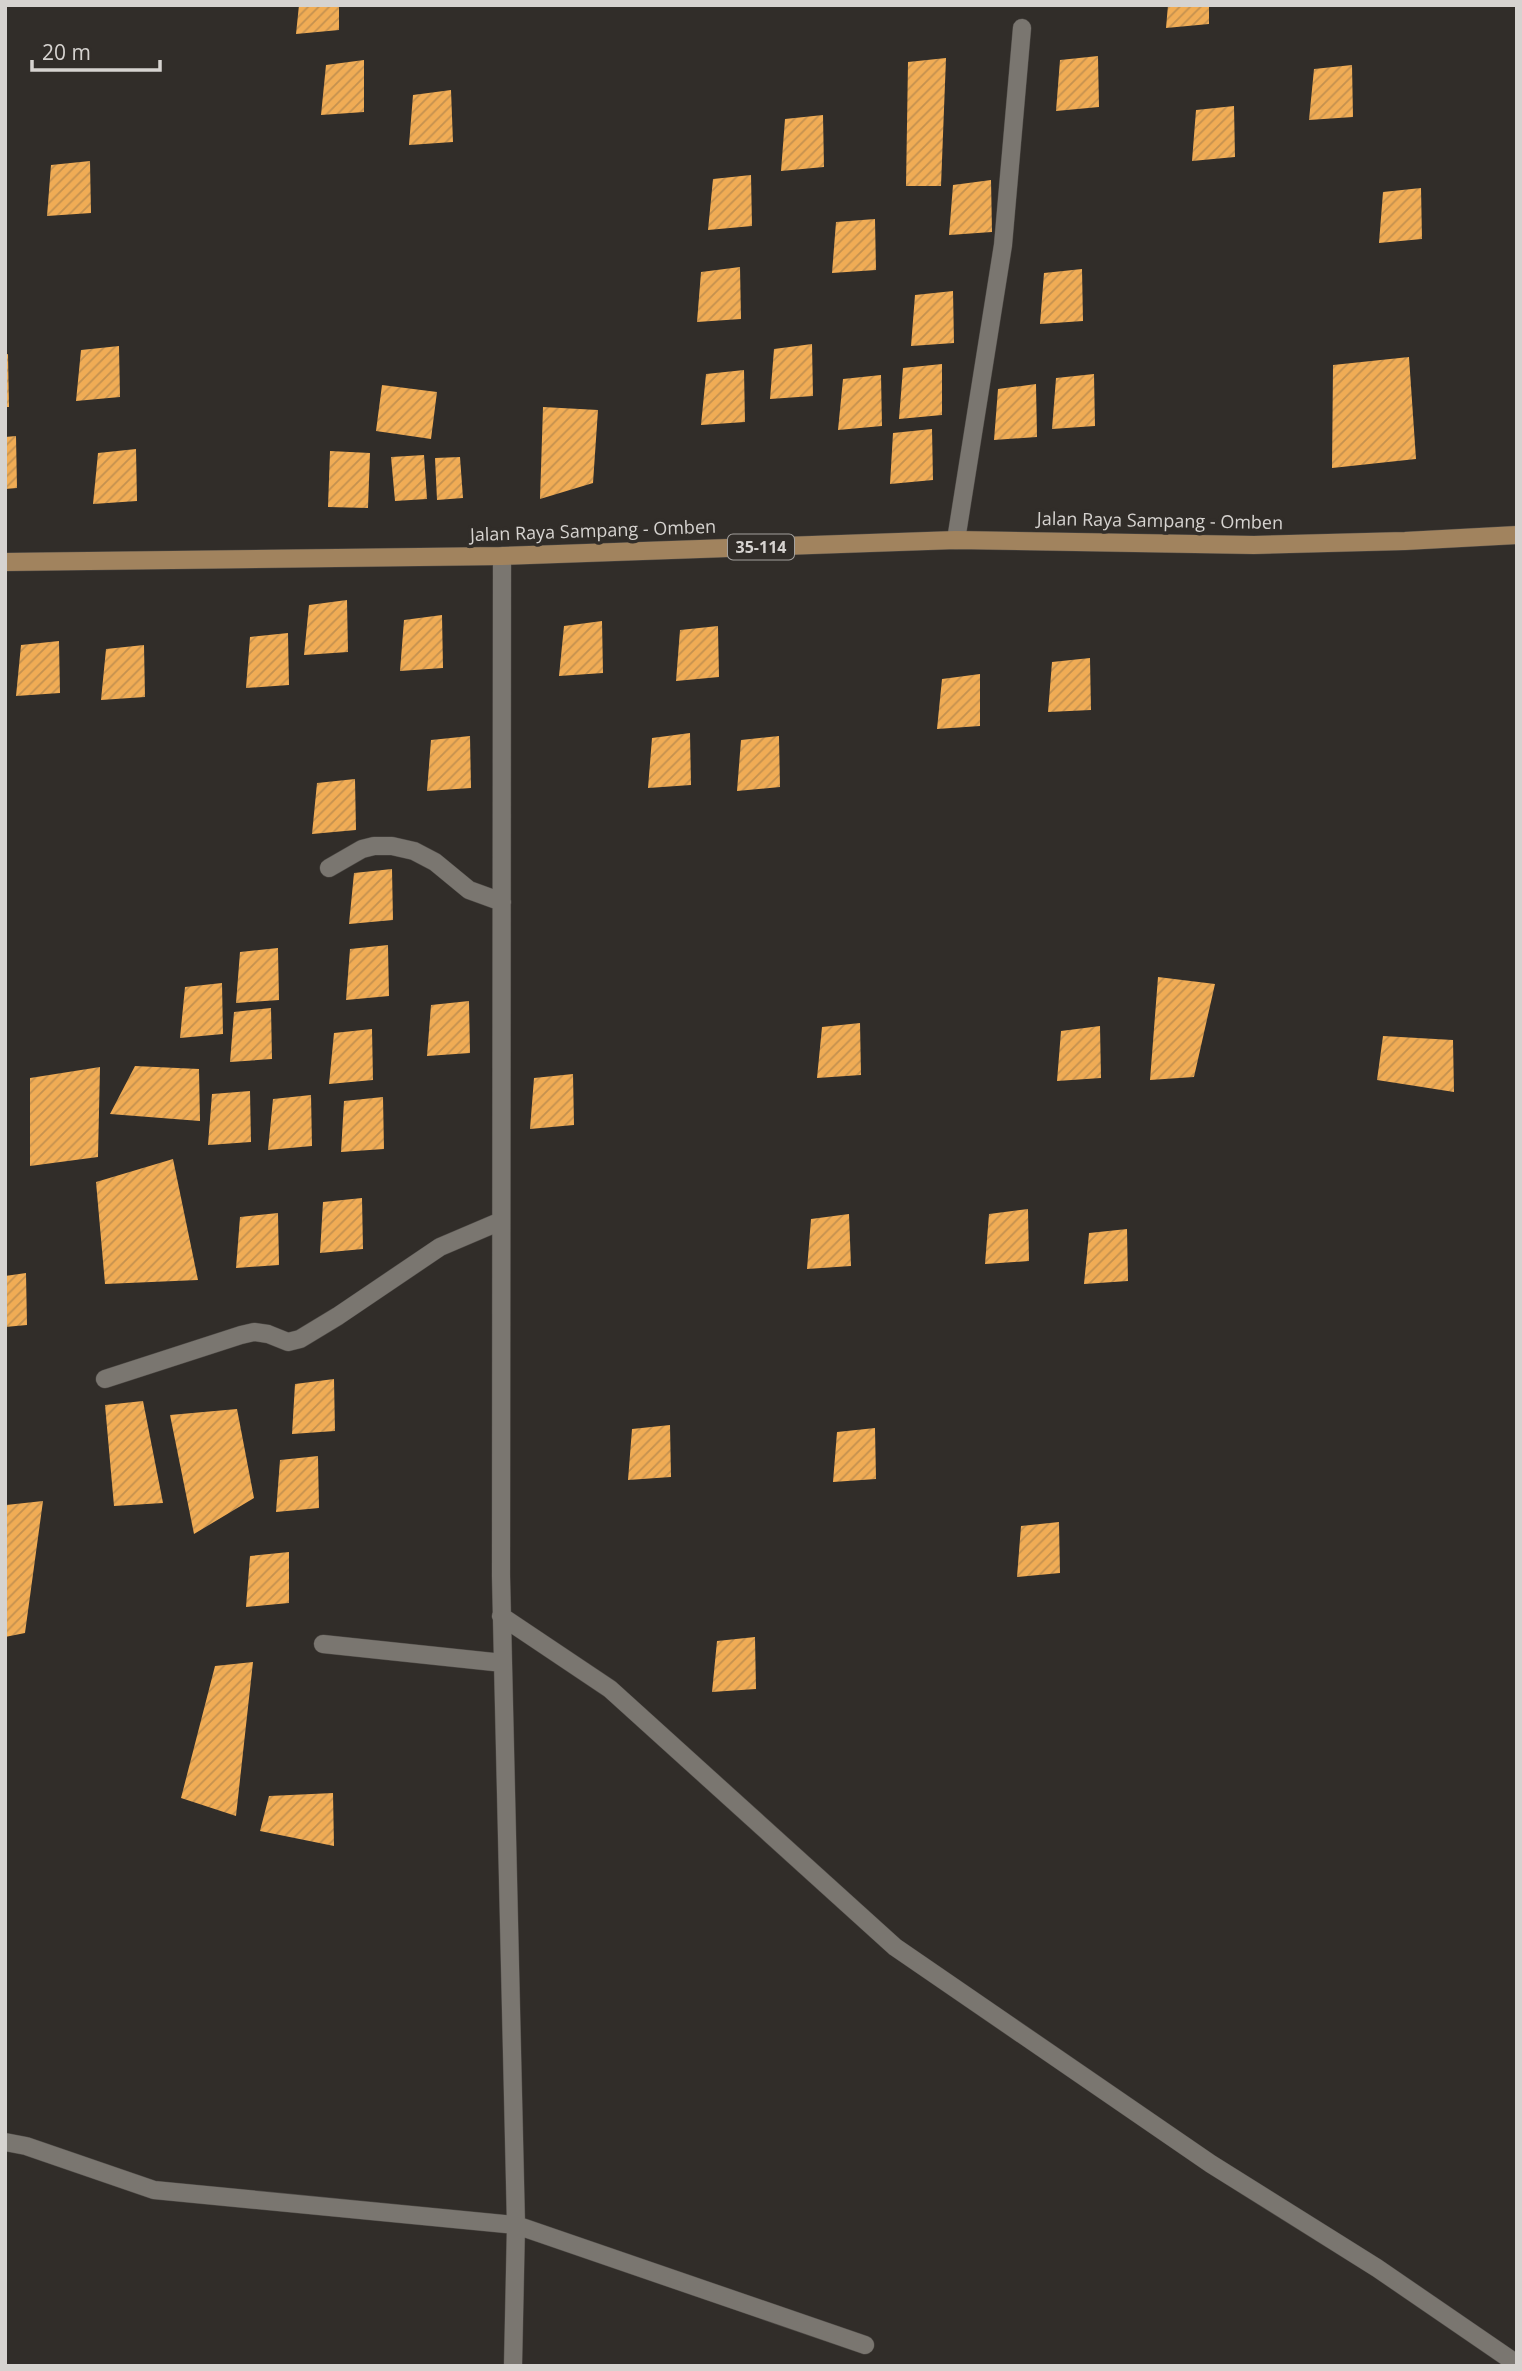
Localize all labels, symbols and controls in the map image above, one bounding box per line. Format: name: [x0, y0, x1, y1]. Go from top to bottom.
scale bar: [32, 28, 159, 72]
text: 20 m: [42, 38, 91, 66]
street label: Jalan Raya Sampang - Omben: [1035, 506, 1283, 534]
street label: Jalan Raya Sampang - Omben: [468, 514, 716, 546]
road number: 35-114: [728, 534, 794, 560]

